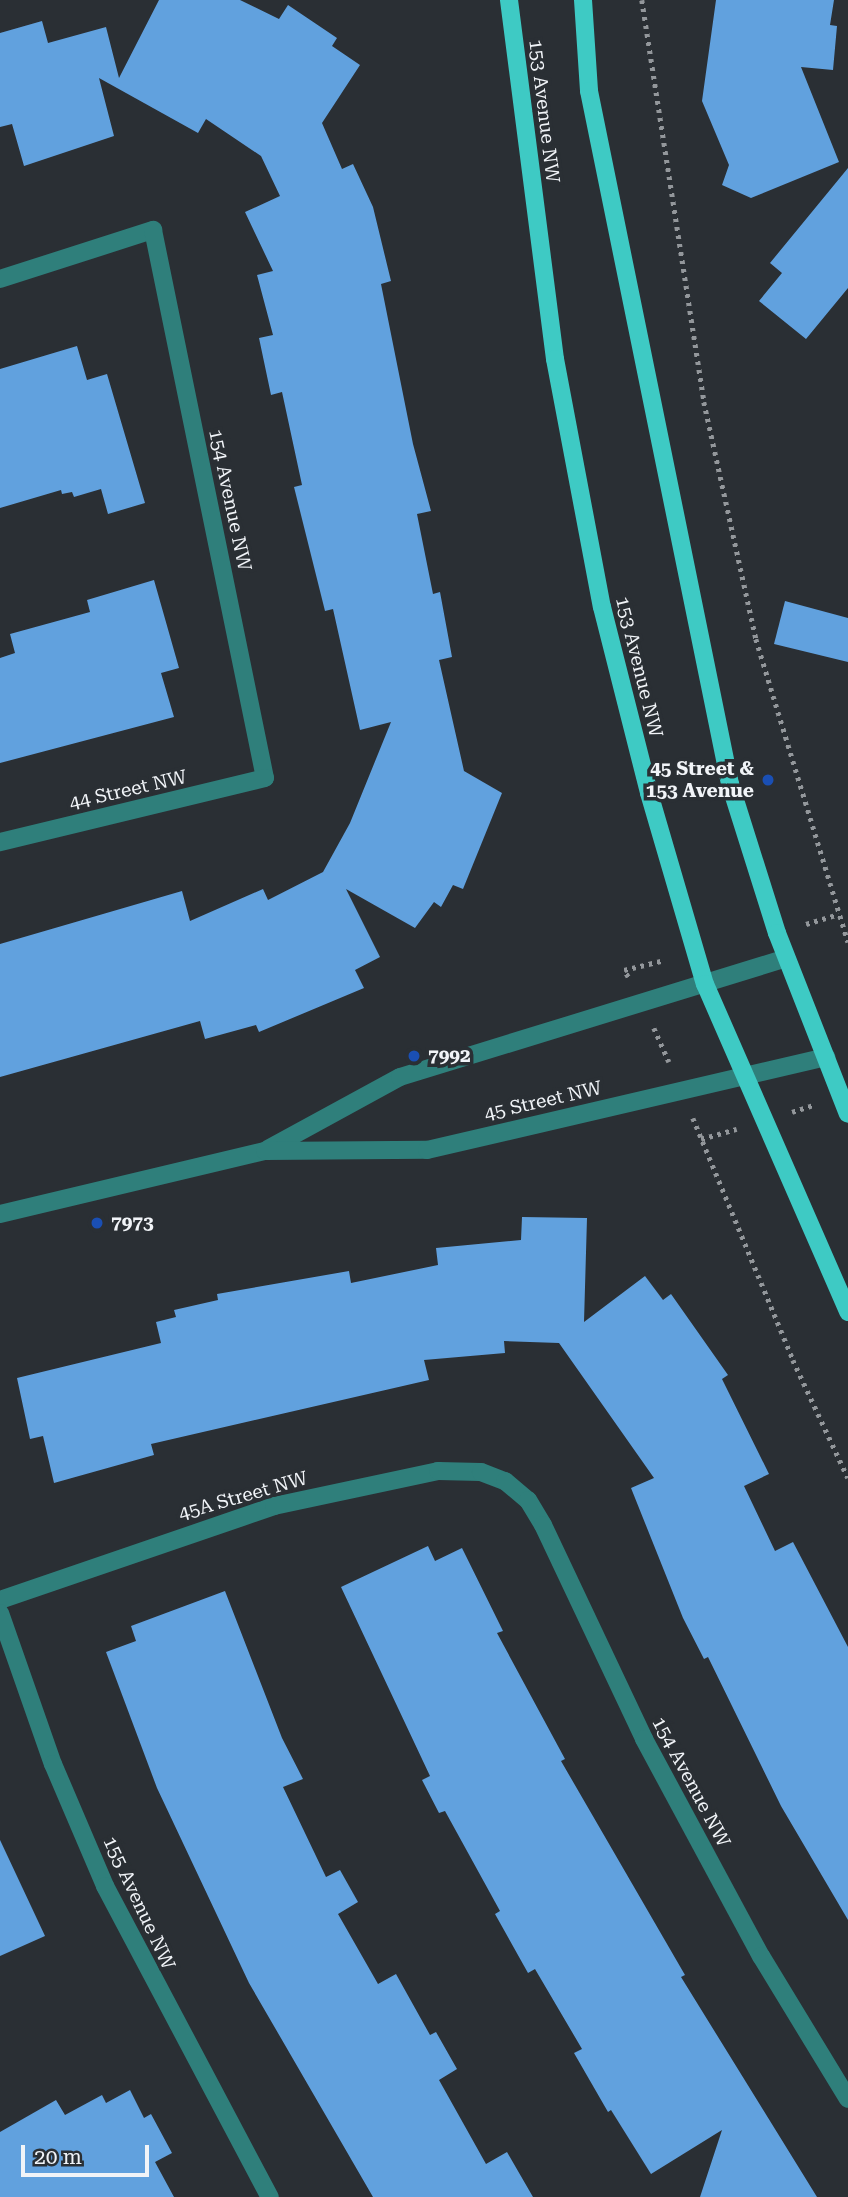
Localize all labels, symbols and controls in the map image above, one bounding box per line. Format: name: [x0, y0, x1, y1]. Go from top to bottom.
street label: 153 Avenue NW: [524, 38, 564, 184]
street label: 154 Avenue NW: [204, 427, 256, 573]
street label: 153 Avenue NW: [611, 594, 667, 740]
place label: 45 Street & 153 Avenue: [646, 758, 754, 802]
street label: 44 Street NW: [67, 765, 189, 815]
marker: 45 Street & 153 Avenue: [760, 772, 776, 788]
place label: 7992: [428, 1045, 471, 1067]
marker: 7992: [406, 1048, 422, 1064]
street label: 45 Street NW: [482, 1076, 604, 1126]
place label: 7973: [111, 1212, 154, 1234]
marker: 7973: [89, 1215, 105, 1231]
street label: 45A Street NW: [176, 1467, 310, 1525]
street label: 154 Avenue NW: [647, 1713, 735, 1851]
street label: 155 Avenue NW: [98, 1833, 180, 1973]
scale bar: [24, 2130, 152, 2174]
text: 20 m: [34, 2145, 82, 2169]

